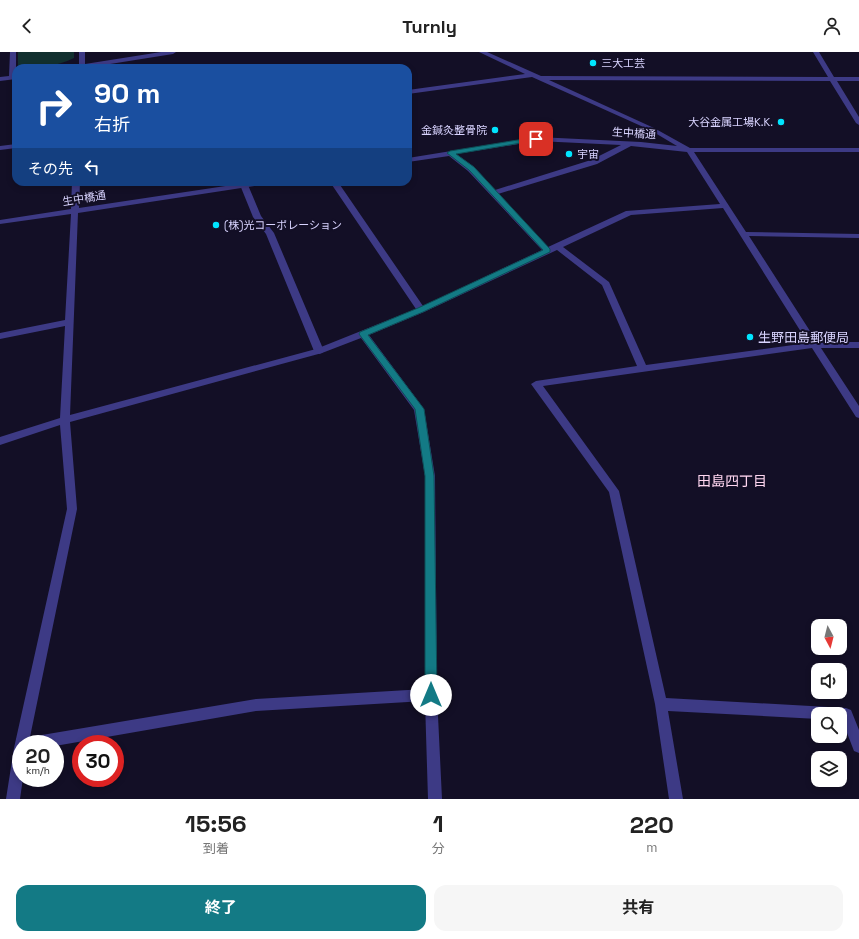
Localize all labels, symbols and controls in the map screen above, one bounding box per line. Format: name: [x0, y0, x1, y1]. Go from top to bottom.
icon: back: [16, 15, 38, 37]
text: Turnly: [402, 15, 457, 38]
icon: person: [821, 15, 843, 37]
place label: 三大工芸: [601, 56, 645, 70]
marker: 三大工芸: [588, 58, 598, 68]
text: 90 m: [94, 75, 160, 111]
icon: right: [28, 80, 80, 132]
text: 右折: [94, 113, 130, 136]
place label: 大谷金属工場K.K.: [688, 115, 773, 129]
marker: 大谷金属工場K.K.: [776, 117, 786, 127]
pin: [519, 122, 553, 156]
place label: 金鍼灸整骨院: [421, 123, 487, 137]
street label: 生中橋通: [612, 124, 656, 142]
marker: 金鍼灸整骨院: [490, 125, 500, 135]
icon: arrive: [525, 128, 547, 150]
place label: 宇宙: [577, 147, 599, 161]
marker: 宇宙: [564, 149, 574, 159]
icon: left: [81, 156, 103, 178]
text: その先: [28, 159, 73, 178]
street label: 生中橋通: [61, 188, 107, 208]
place label: (株)光コーポレーション: [224, 218, 342, 232]
marker: (株)光コーポレーション: [211, 220, 221, 230]
place label: 生野田島郵便局: [758, 329, 849, 346]
marker: 生野田島郵便局: [745, 332, 755, 342]
district label: 田島四丁目: [697, 472, 767, 490]
north arrow: [811, 619, 847, 655]
map controls: [811, 619, 847, 787]
button: sound: [811, 663, 847, 699]
position arrow: [410, 674, 452, 716]
button: search: [811, 707, 847, 743]
speed limit sign: 30: [72, 735, 124, 787]
text: 20: [26, 743, 50, 769]
button: layers: [811, 751, 847, 787]
text: km/h: [26, 764, 50, 777]
text: 15:56: [185, 808, 247, 839]
text: 1: [433, 808, 444, 839]
text: 220: [630, 809, 674, 840]
text: m: [646, 839, 657, 856]
text: 到着: [203, 840, 229, 857]
text: 分: [432, 840, 445, 857]
button: 終了: [16, 885, 426, 931]
button: 共有: [434, 885, 843, 931]

